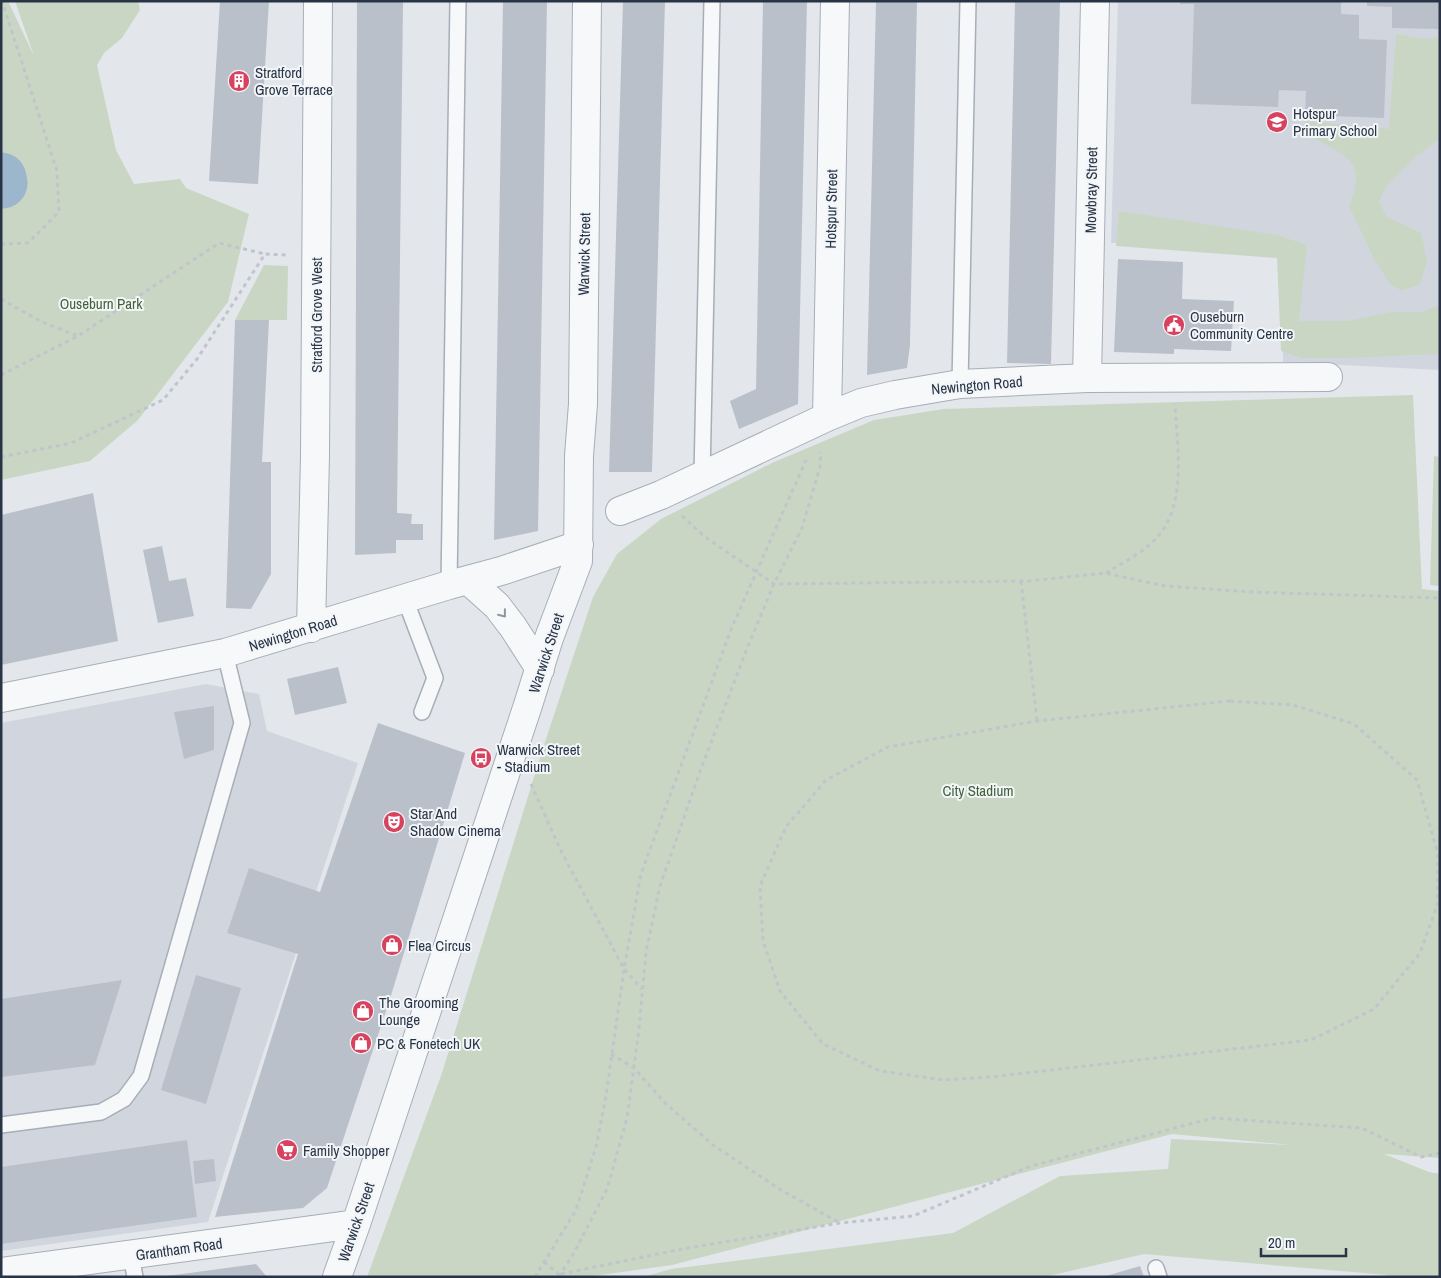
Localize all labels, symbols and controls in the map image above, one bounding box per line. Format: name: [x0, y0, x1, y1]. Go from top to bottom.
place label: Stratford Grove Terrace: [255, 62, 333, 100]
building icon: Stratford Grove Terrace: [227, 69, 251, 93]
place label: Hotspur Primary School: [1293, 103, 1377, 141]
school or university icon: Hotspur Primary School: [1265, 110, 1289, 134]
street label: Mowbray Street: [1080, 146, 1102, 233]
street label: Hotspur Street: [820, 169, 842, 249]
street label: Warwick Street: [573, 212, 595, 296]
street label: Stratford Grove West: [306, 257, 327, 373]
park label: Ouseburn Park: [60, 293, 143, 314]
place label: Ouseburn Community Centre: [1190, 306, 1293, 344]
public building icon: Ouseburn Community Centre: [1162, 313, 1186, 337]
street label: Newington Road: [930, 371, 1024, 399]
one-way arrow: [497, 608, 506, 618]
street label: Newington Road: [246, 610, 340, 656]
street label: Warwick Street: [523, 610, 569, 696]
place label: Warwick Street - Stadium: [497, 739, 581, 777]
bus stop icon: Warwick Street - Stadium: [469, 746, 493, 770]
park label: City Stadium: [942, 780, 1014, 801]
place label: Star And Shadow Cinema: [410, 803, 501, 841]
theatre icon: Star And Shadow Cinema: [382, 810, 406, 834]
shop icon: Flea Circus: [380, 933, 404, 957]
place label: Flea Circus: [408, 935, 471, 956]
place label: The Grooming Lounge: [379, 992, 458, 1030]
shop icon: The Grooming Lounge: [351, 999, 375, 1023]
shop icon: PC & Fonetech UK: [349, 1031, 373, 1055]
place label: PC & Fonetech UK: [377, 1033, 481, 1054]
supermarket icon: Family Shopper: [275, 1138, 299, 1162]
place label: Family Shopper: [303, 1140, 389, 1161]
street label: Warwick Street: [333, 1179, 380, 1265]
scale bar: [1261, 1226, 1346, 1258]
text: 20 m: [1268, 1232, 1295, 1253]
street label: Grantham Road: [134, 1233, 224, 1265]

